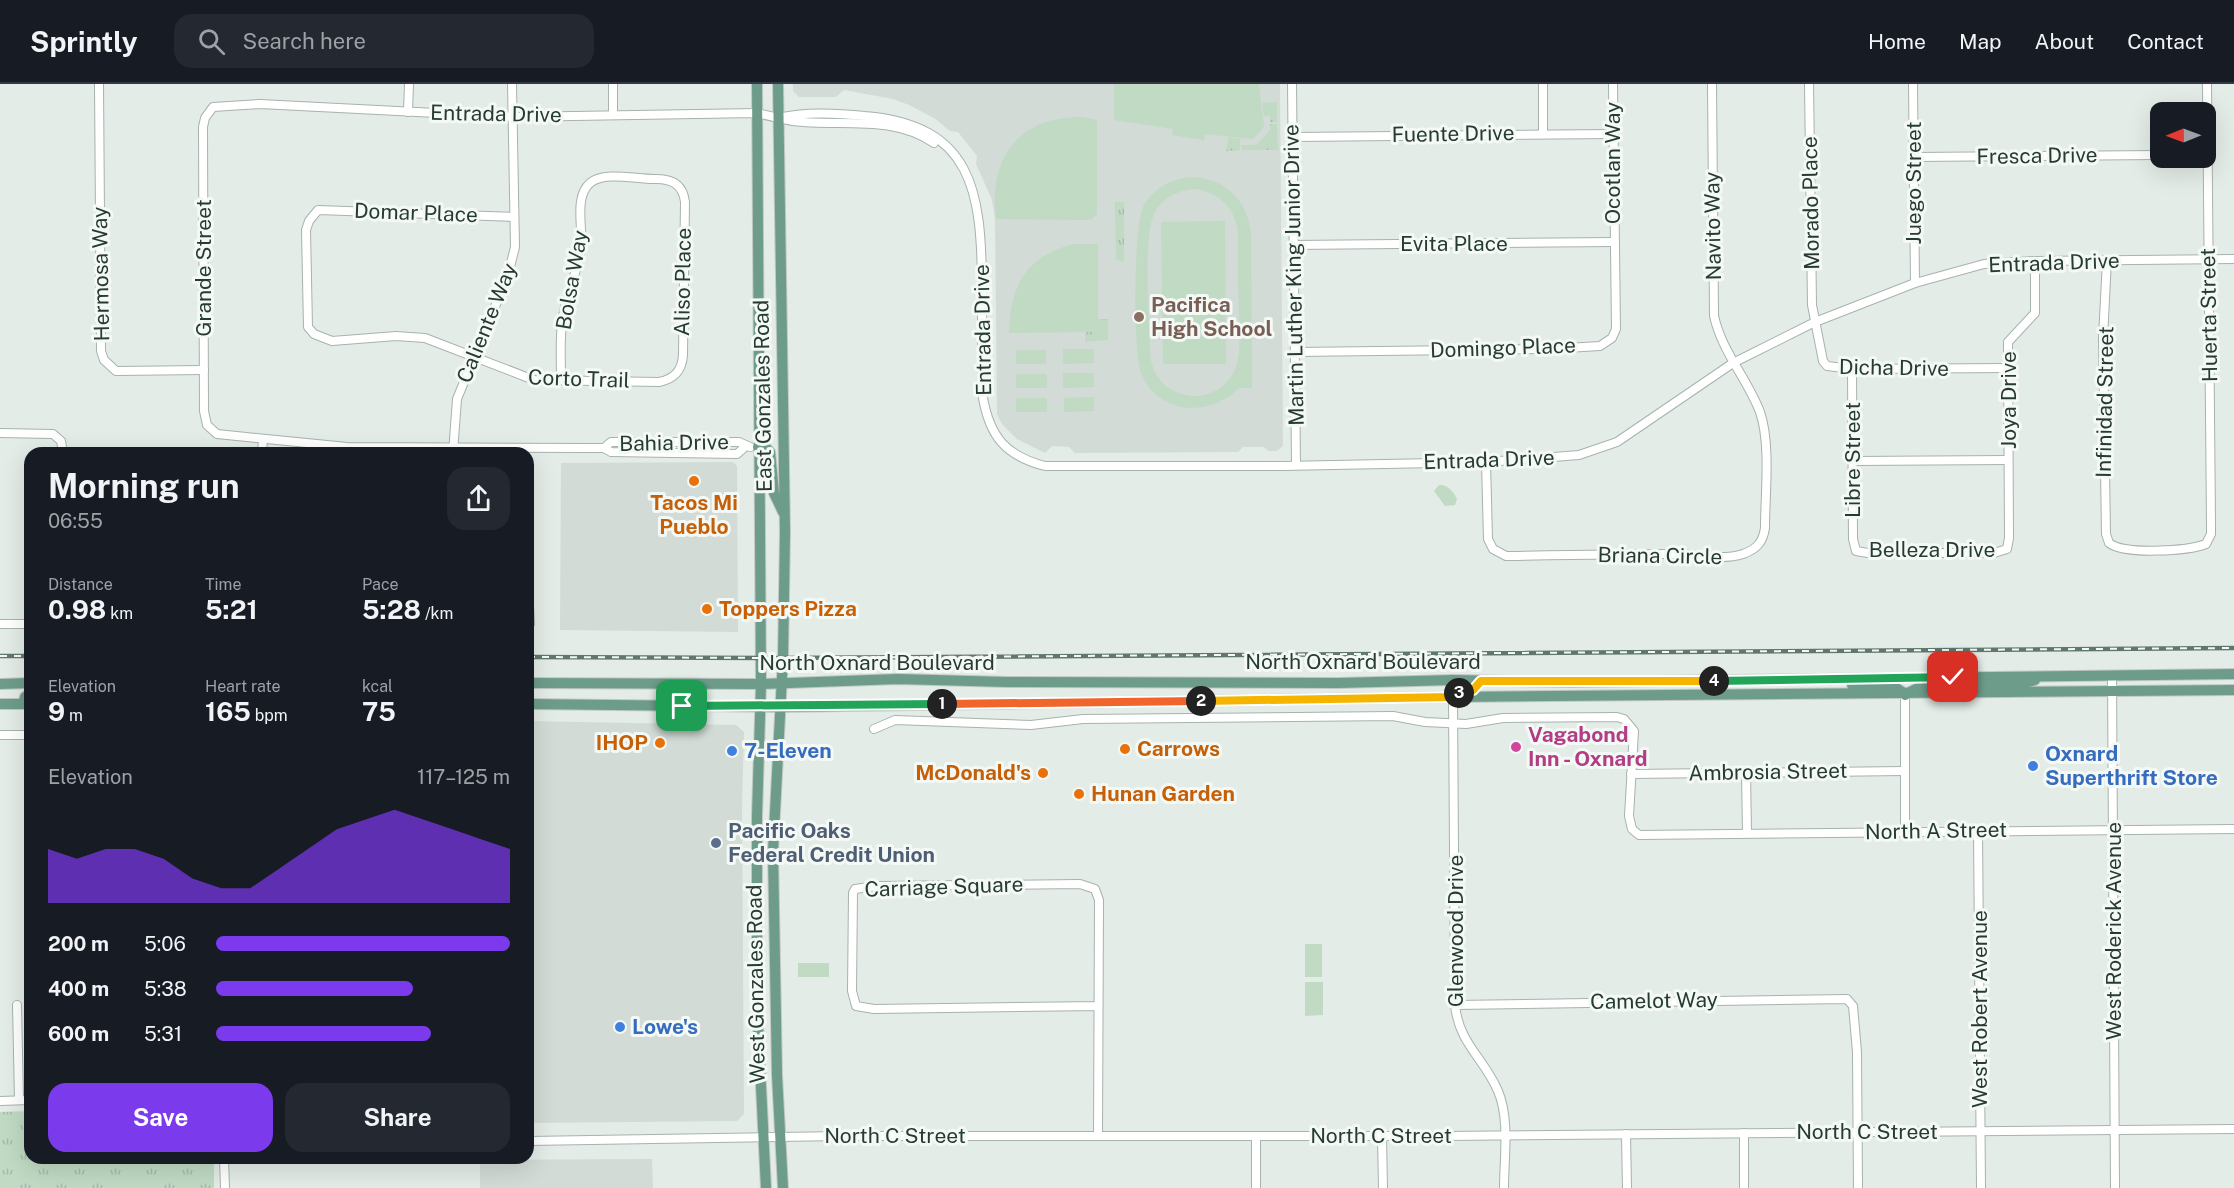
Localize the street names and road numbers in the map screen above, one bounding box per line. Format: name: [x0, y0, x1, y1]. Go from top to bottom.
street label: Entrada Drive: [430, 100, 562, 127]
street label: Ocotlan Way: [1600, 102, 1625, 224]
street label: Fuente Drive: [1391, 120, 1515, 147]
street label: Juego Street: [1901, 121, 1926, 245]
street label: Martin Luther King Junior Drive: [1278, 124, 1309, 426]
street label: Morado Place: [1797, 136, 1824, 270]
street label: Fresca Drive: [1976, 142, 2098, 169]
street label: Navito Way: [1699, 171, 1726, 281]
street label: Domar Place: [354, 198, 478, 227]
street label: Grande Street: [191, 199, 216, 337]
street label: Hermosa Way: [87, 207, 114, 341]
street label: Bolsa Way: [550, 228, 593, 332]
street label: Aliso Place: [669, 228, 696, 336]
street label: Evita Place: [1400, 231, 1508, 256]
street label: Entrada Drive: [1988, 248, 2120, 277]
street label: Huerta Street: [2195, 248, 2222, 382]
street label: Caliente Way: [451, 259, 522, 386]
street label: Entrada Drive: [969, 264, 996, 396]
street label: East Gonzales Road: [748, 300, 777, 492]
street label: Infinidad Street: [2091, 326, 2118, 478]
street label: Domingo Place: [1430, 332, 1576, 363]
street label: Joya Drive: [1996, 351, 2021, 449]
street label: Dicha Drive: [1839, 354, 1949, 381]
street label: Corto Trail: [528, 364, 630, 393]
street label: Libre Street: [1840, 402, 1865, 518]
street label: Bahia Drive: [619, 429, 729, 456]
street label: Entrada Drive: [1423, 445, 1555, 474]
street label: Belleza Drive: [1869, 537, 1995, 562]
street label: Briana Circle: [1597, 542, 1723, 569]
street label: North Oxnard Boulevard: [1245, 649, 1481, 674]
street label: North Oxnard Boulevard: [759, 650, 995, 675]
street label: Ambrosia Street: [1688, 758, 1848, 785]
street label: North A Street: [1865, 817, 2007, 844]
street label: West Roderick Avenue: [2101, 822, 2126, 1040]
street label: Glenwood Drive: [1443, 855, 1468, 1007]
street label: Carriage Square: [864, 871, 1024, 902]
street label: West Gonzales Road: [741, 884, 770, 1084]
street label: West Robert Avenue: [1967, 910, 1992, 1108]
street label: Camelot Way: [1590, 987, 1718, 1014]
street label: North C Street: [1796, 1119, 1938, 1144]
street label: North C Street: [824, 1123, 966, 1148]
street label: North C Street: [1310, 1123, 1452, 1148]

